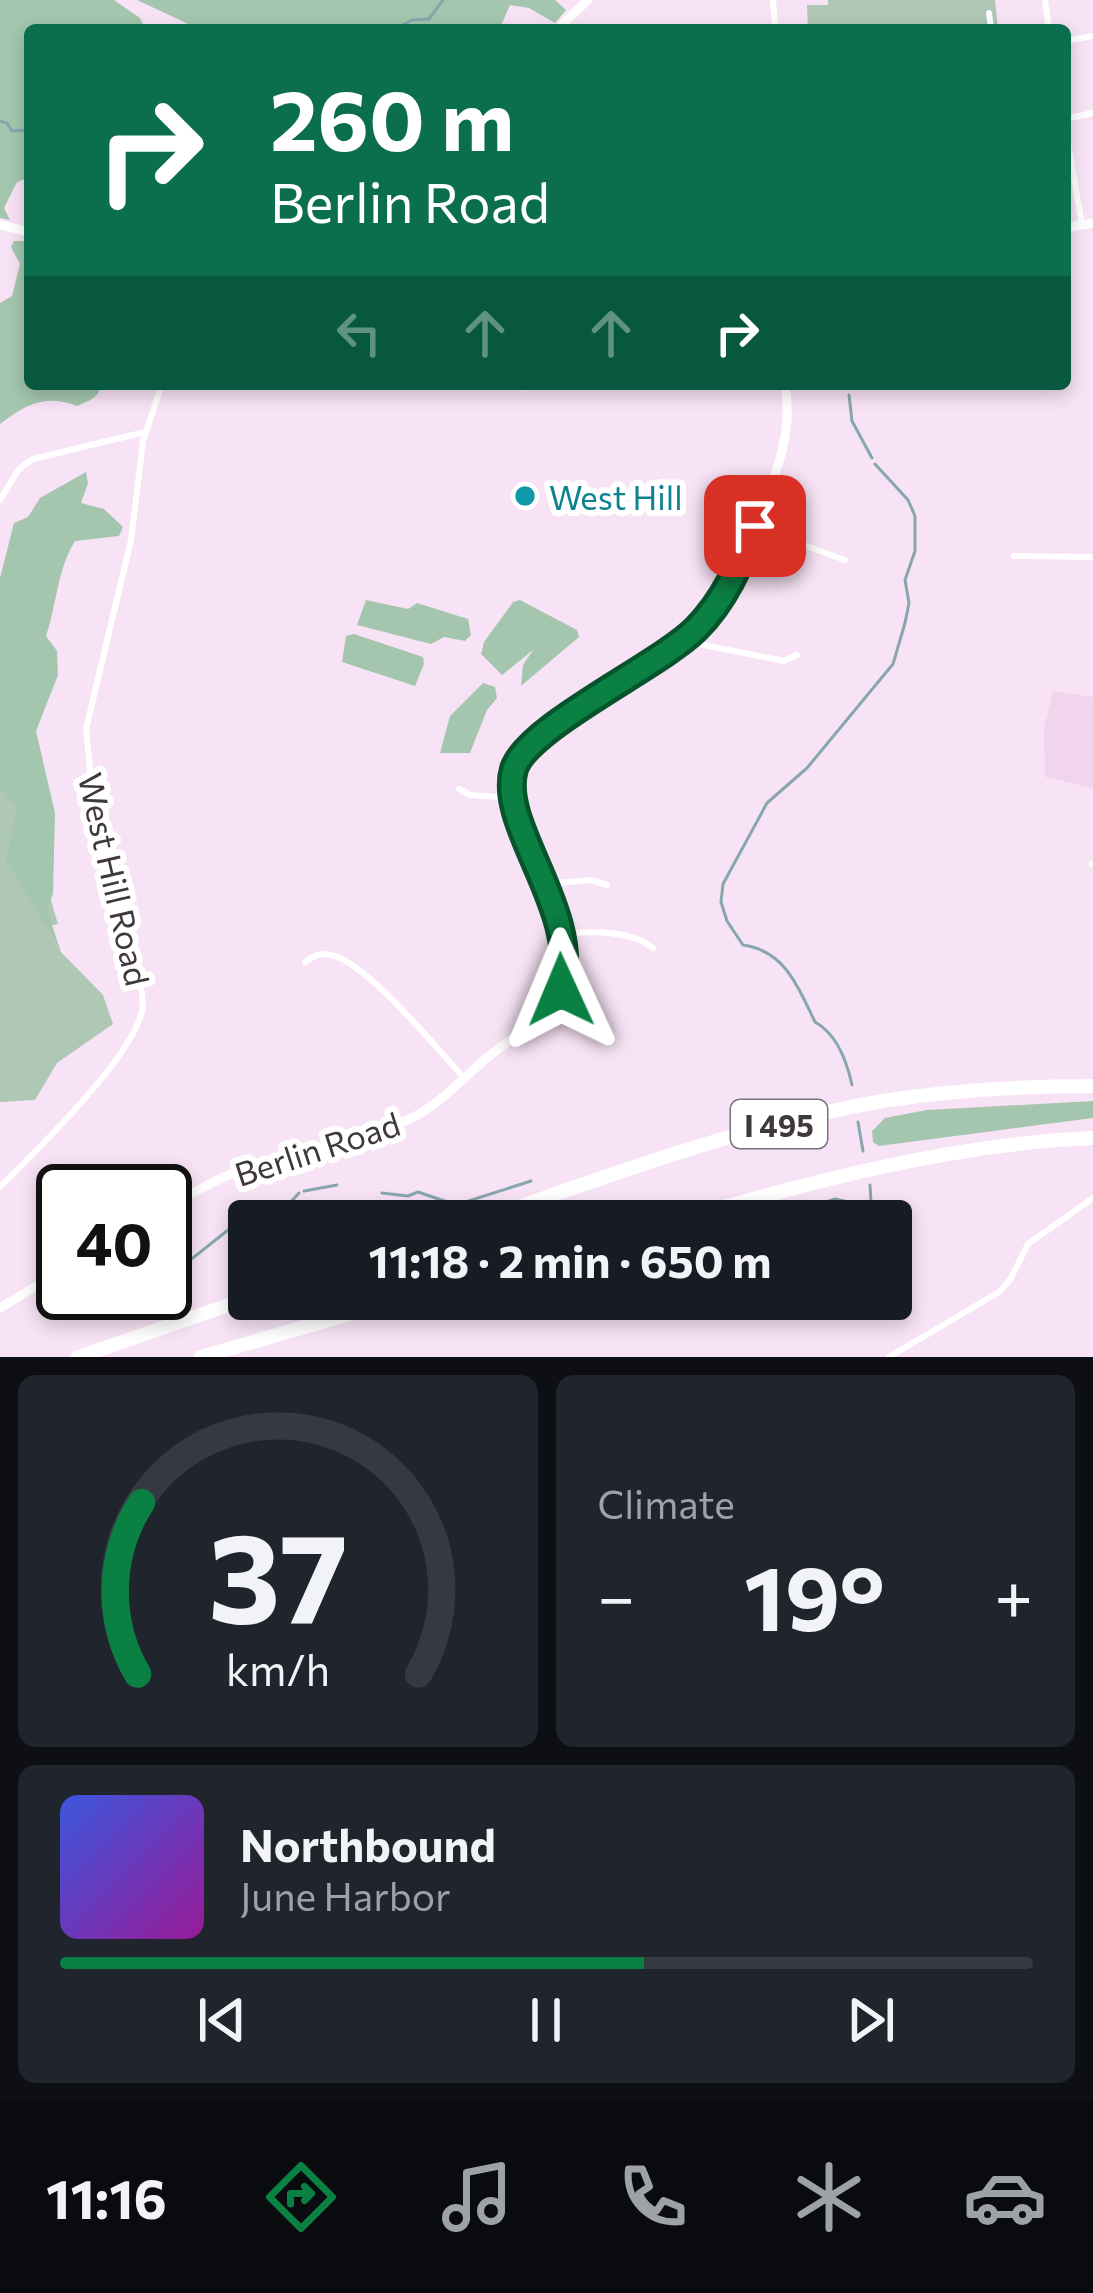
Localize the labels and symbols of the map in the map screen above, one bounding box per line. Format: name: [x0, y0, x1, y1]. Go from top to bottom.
pin: [704, 475, 806, 577]
place label: West Hill: [549, 476, 683, 517]
marker: West Hill: [512, 483, 538, 509]
street label: West Hill Road: [71, 769, 159, 989]
position arrow: [498, 927, 624, 1053]
road number: I 495: [731, 1100, 827, 1148]
street label: Berlin Road: [229, 1102, 405, 1194]
speed limit sign: 40: [36, 1164, 192, 1320]

